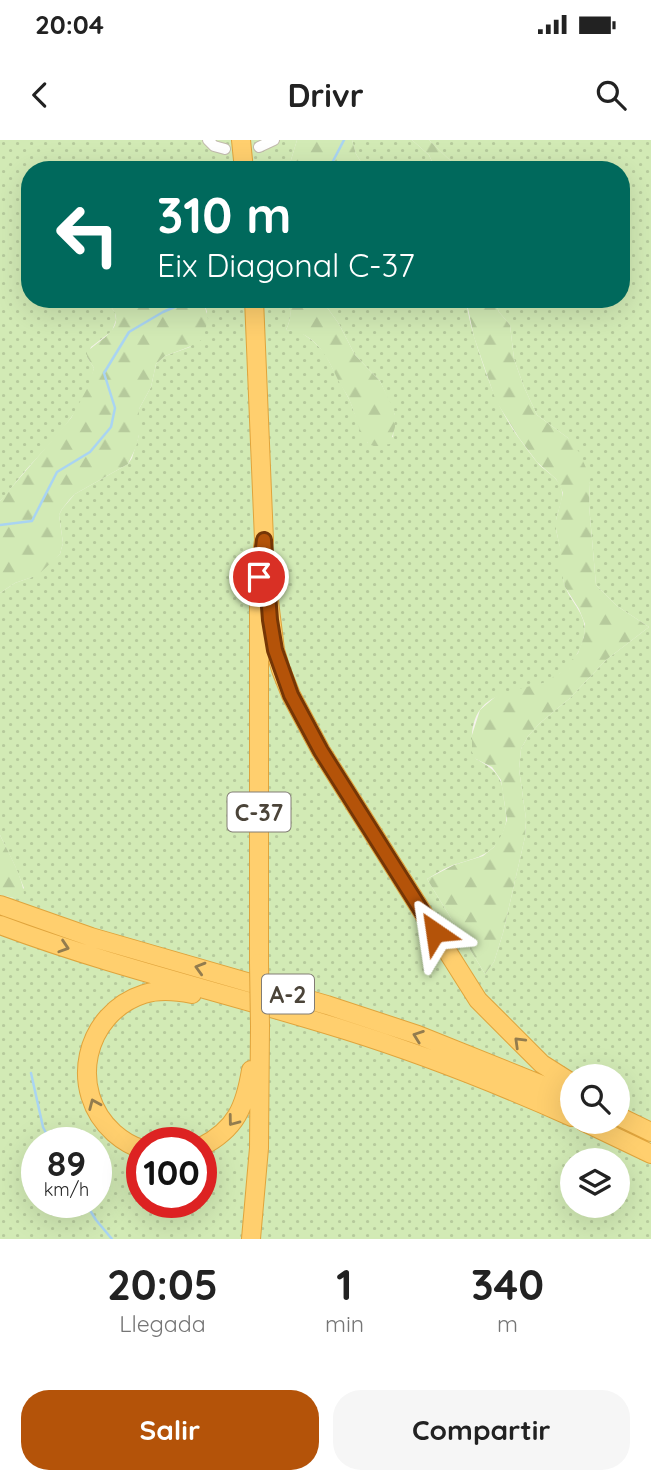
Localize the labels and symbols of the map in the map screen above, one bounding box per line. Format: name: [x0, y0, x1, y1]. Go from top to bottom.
pin: [229, 547, 289, 607]
road number: C-37: [228, 792, 290, 832]
position arrow: [398, 895, 472, 969]
one-way arrow: [58, 939, 70, 953]
one-way arrow: [195, 962, 207, 977]
road number: A-2: [262, 974, 314, 1014]
one-way arrow: [412, 1030, 424, 1044]
one-way arrow: [514, 1037, 527, 1050]
one-way arrow: [88, 1099, 102, 1111]
one-way arrow: [228, 1114, 241, 1126]
speed limit sign: 100: [126, 1127, 217, 1218]

